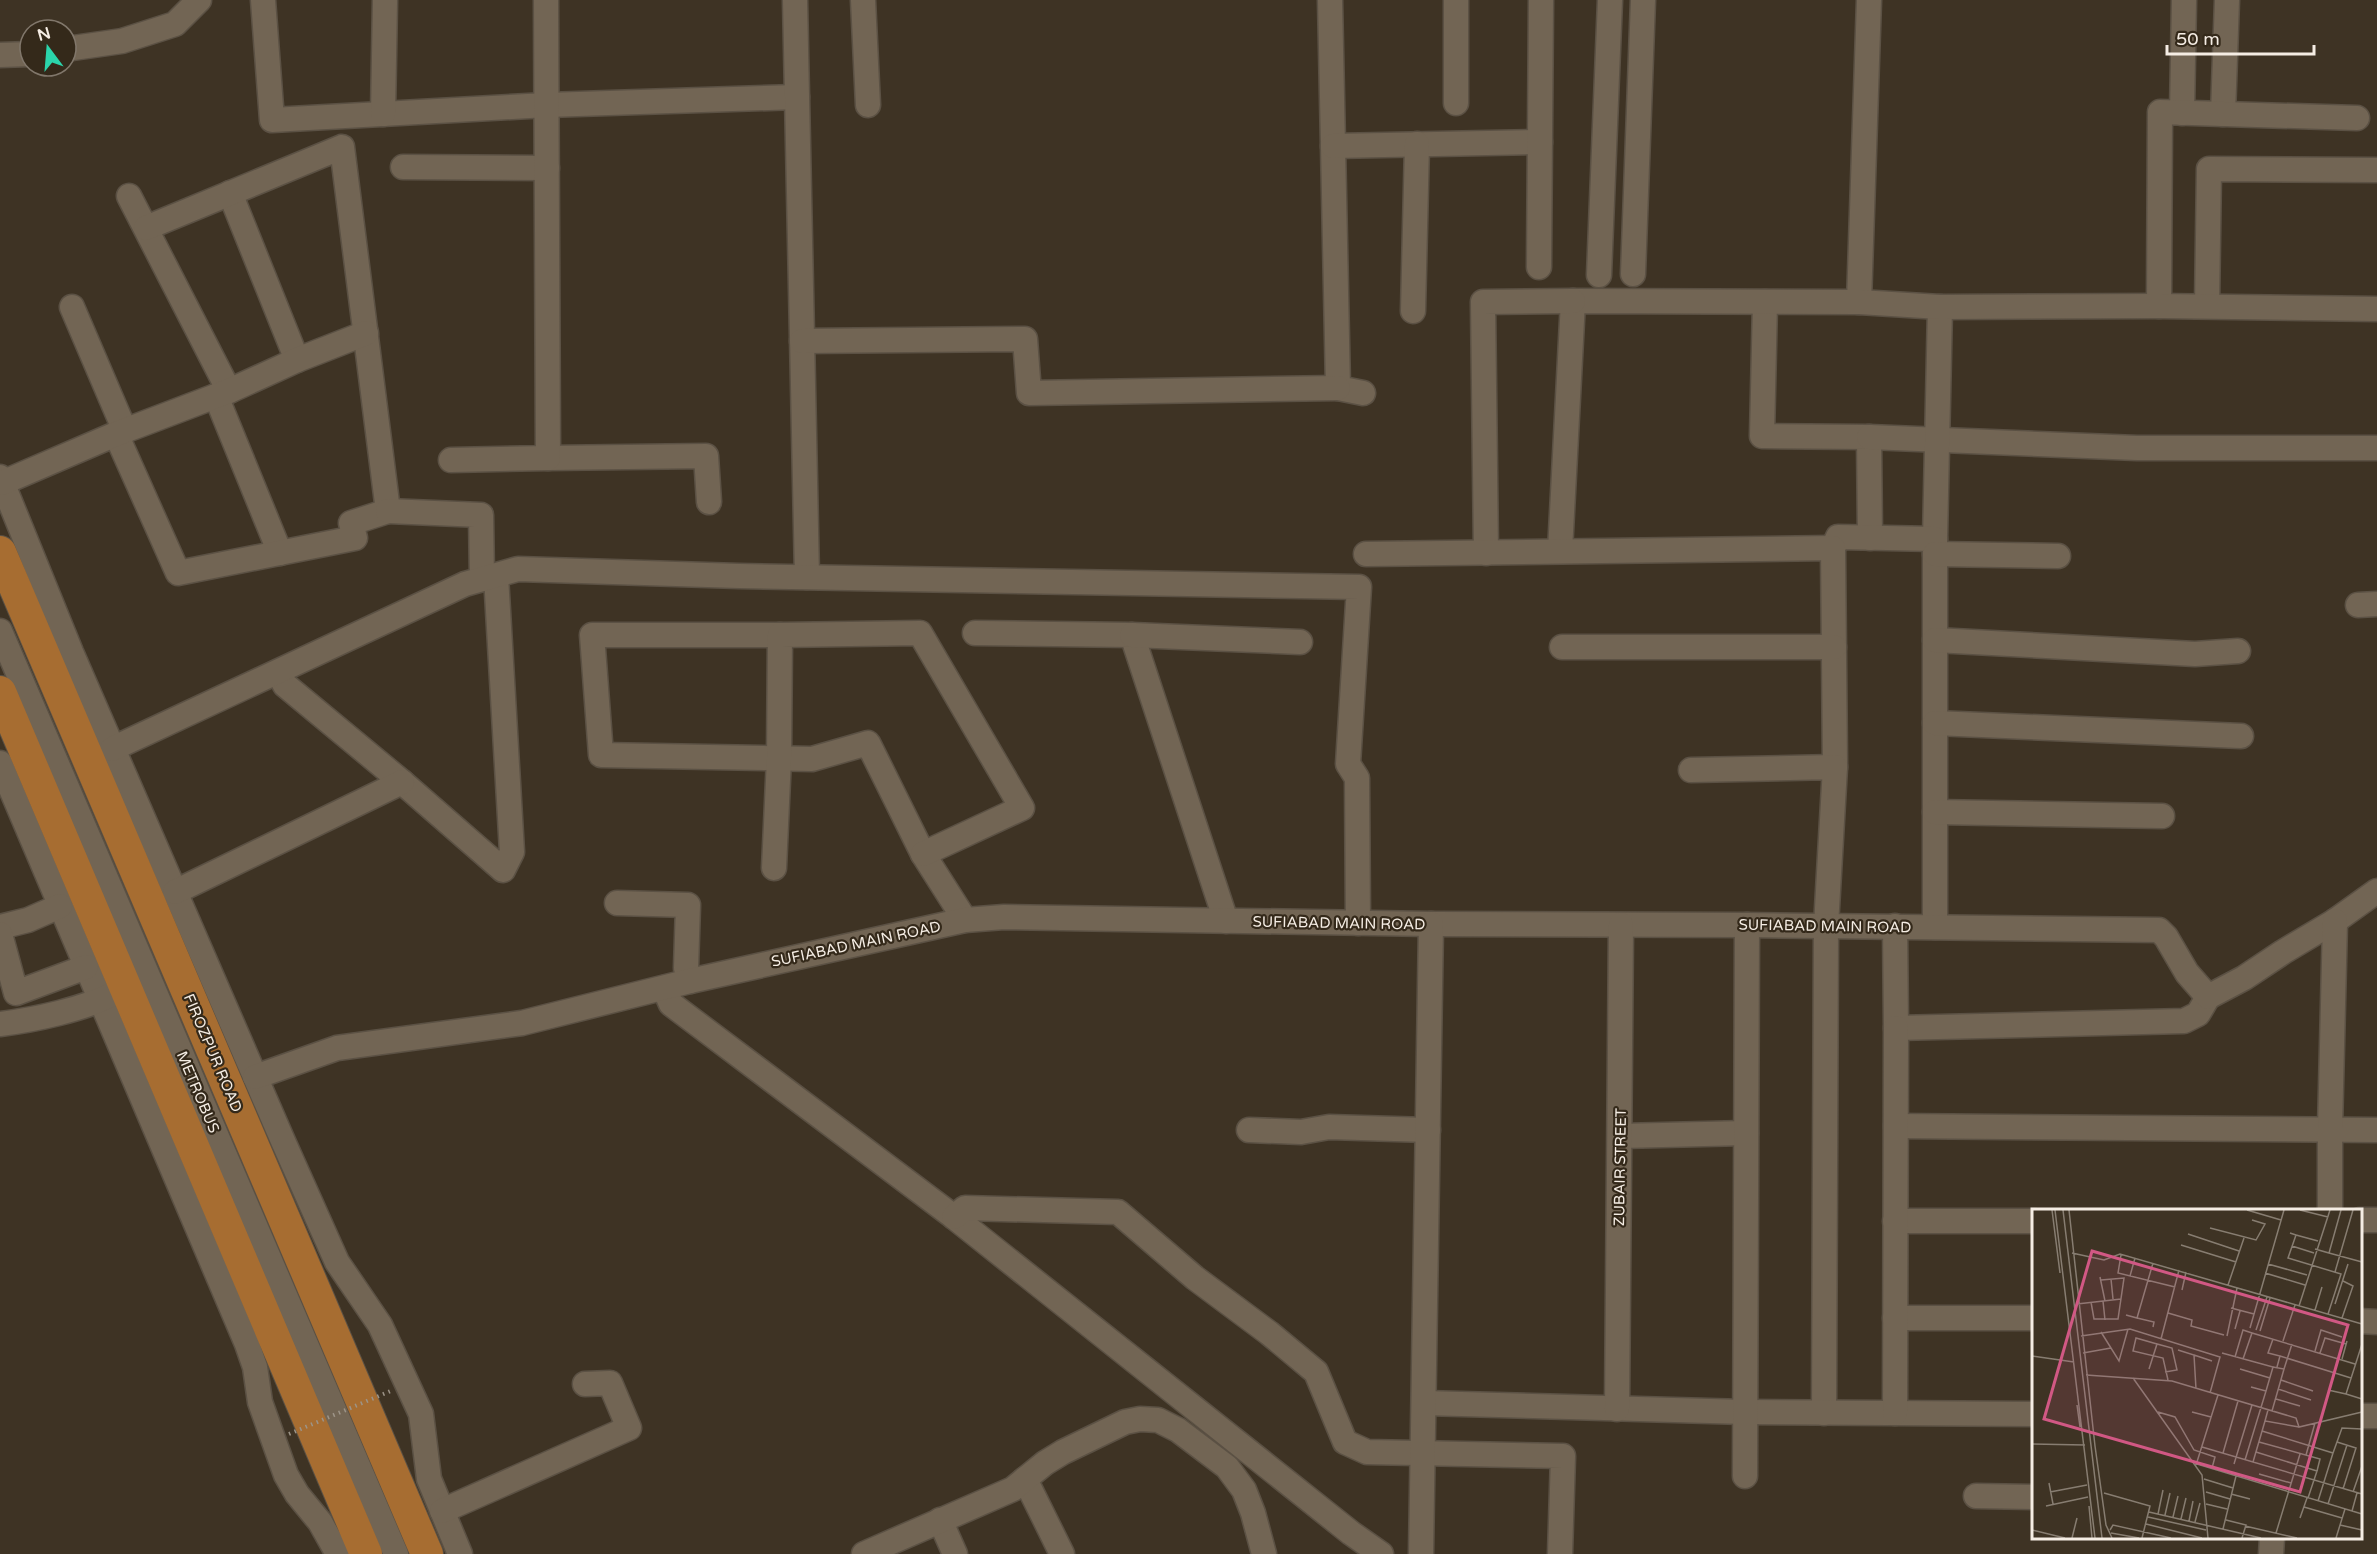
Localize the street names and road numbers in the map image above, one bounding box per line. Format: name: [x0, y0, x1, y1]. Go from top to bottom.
street label: SUFIABAD MAIN ROAD: [1252, 912, 1426, 934]
street label: SUFIABAD MAIN ROAD: [1738, 915, 1912, 937]
street label: SUFIABAD MAIN ROAD: [770, 917, 942, 971]
street label: FIROZPUR ROAD: [180, 991, 246, 1115]
street label: METROBUS: [173, 1048, 223, 1136]
street label: ZUBAIR STREET: [1610, 1108, 1630, 1226]

